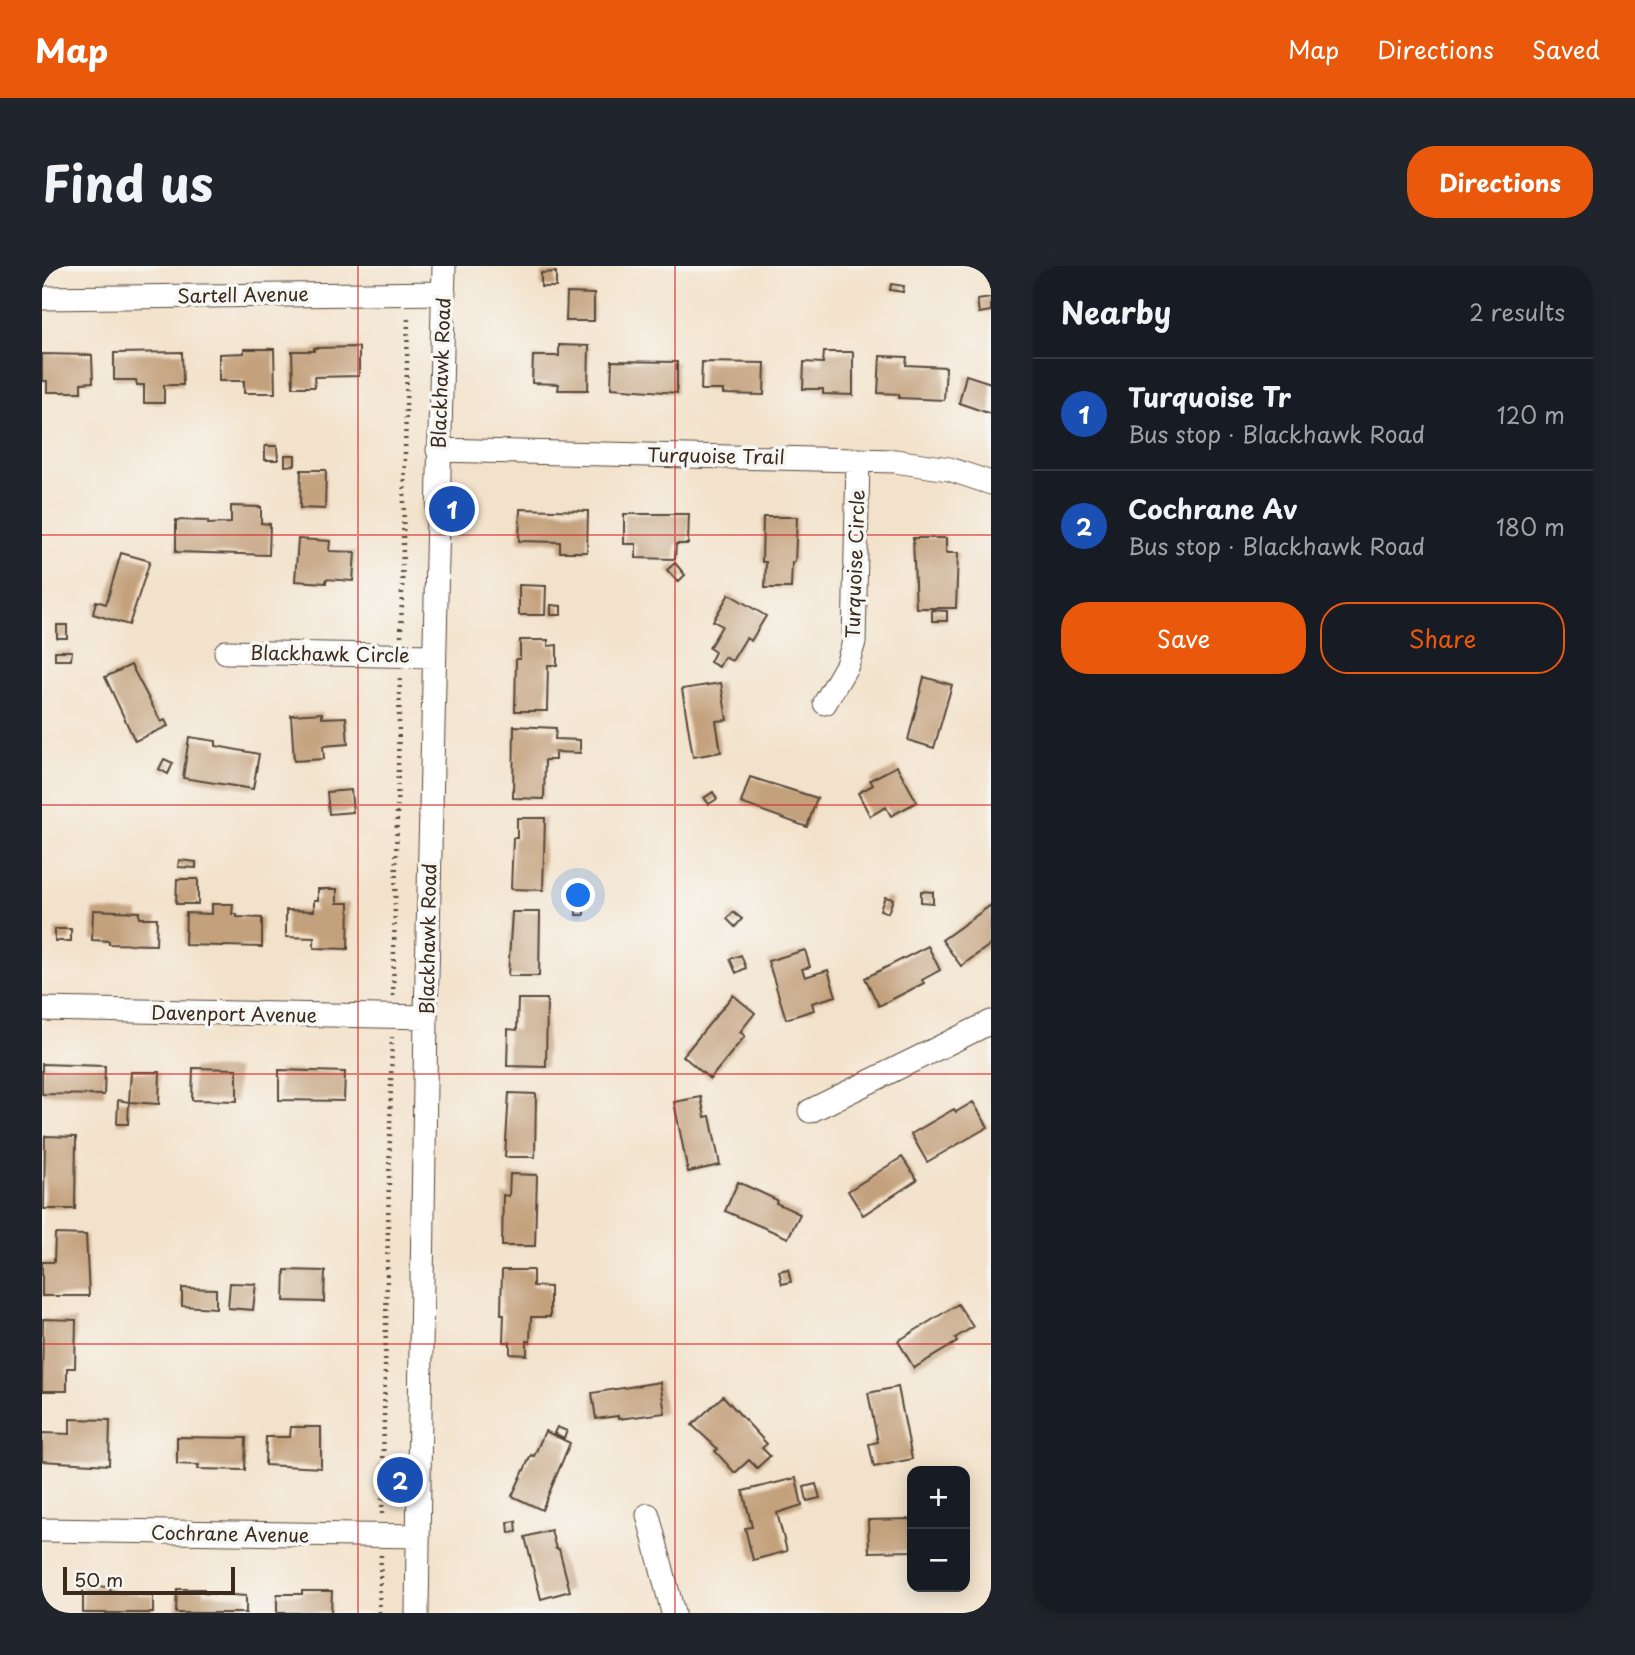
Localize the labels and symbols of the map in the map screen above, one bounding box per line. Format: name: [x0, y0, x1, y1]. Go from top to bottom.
street label: Sartell Avenue: [177, 279, 309, 309]
street label: Blackhawk Road: [423, 297, 457, 449]
street label: Turquoise Trail: [647, 440, 785, 470]
pin: 1: [429, 483, 475, 535]
street label: Turquoise Circle: [837, 489, 871, 639]
street label: Blackhawk Circle: [250, 638, 410, 668]
street label: Blackhawk Road: [412, 863, 442, 1015]
your location: [561, 878, 595, 912]
street label: Davenport Avenue: [151, 998, 317, 1028]
pin: 2: [377, 1454, 423, 1506]
street label: Cochrane Avenue: [151, 1518, 309, 1548]
scale bar: [63, 1564, 234, 1596]

